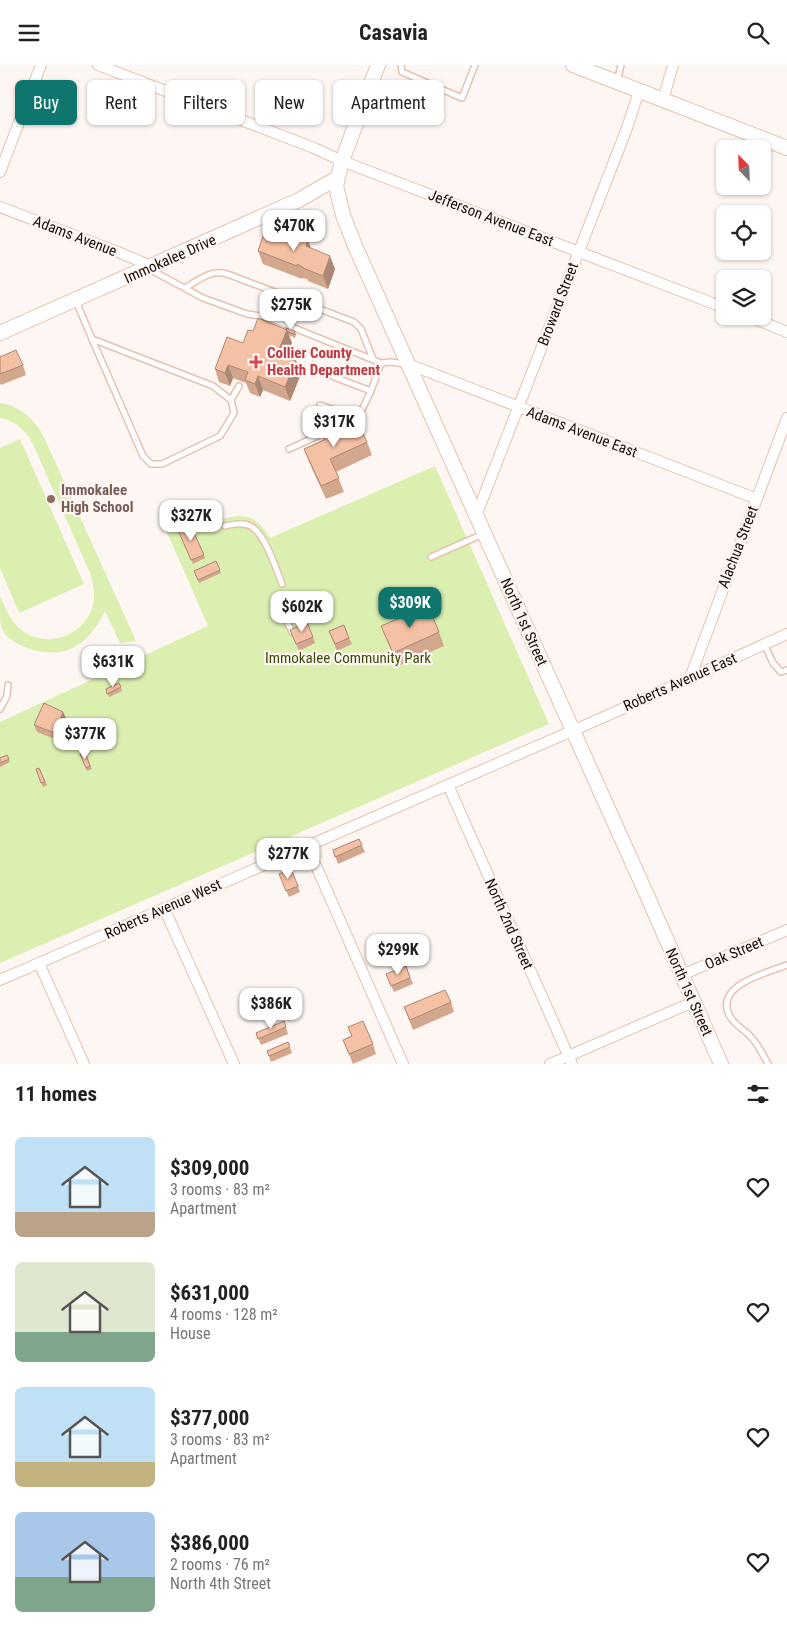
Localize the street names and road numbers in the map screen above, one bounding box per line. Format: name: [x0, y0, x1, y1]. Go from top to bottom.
street label: Jefferson Avenue East: [426, 186, 556, 250]
street label: Adams Avenue: [31, 212, 119, 260]
street label: Immokalee Drive: [121, 231, 219, 287]
street label: Broward Street: [534, 260, 582, 348]
street label: Adams Avenue East: [524, 403, 640, 461]
street label: Alachua Street: [714, 503, 762, 591]
street label: North 1st Street: [497, 575, 551, 669]
street label: Roberts Avenue East: [621, 649, 739, 715]
street label: Roberts Avenue West: [102, 875, 224, 943]
street label: North 2nd Street: [481, 876, 537, 972]
street label: Oak Street: [702, 933, 766, 973]
street label: North 1st Street: [662, 945, 716, 1039]

